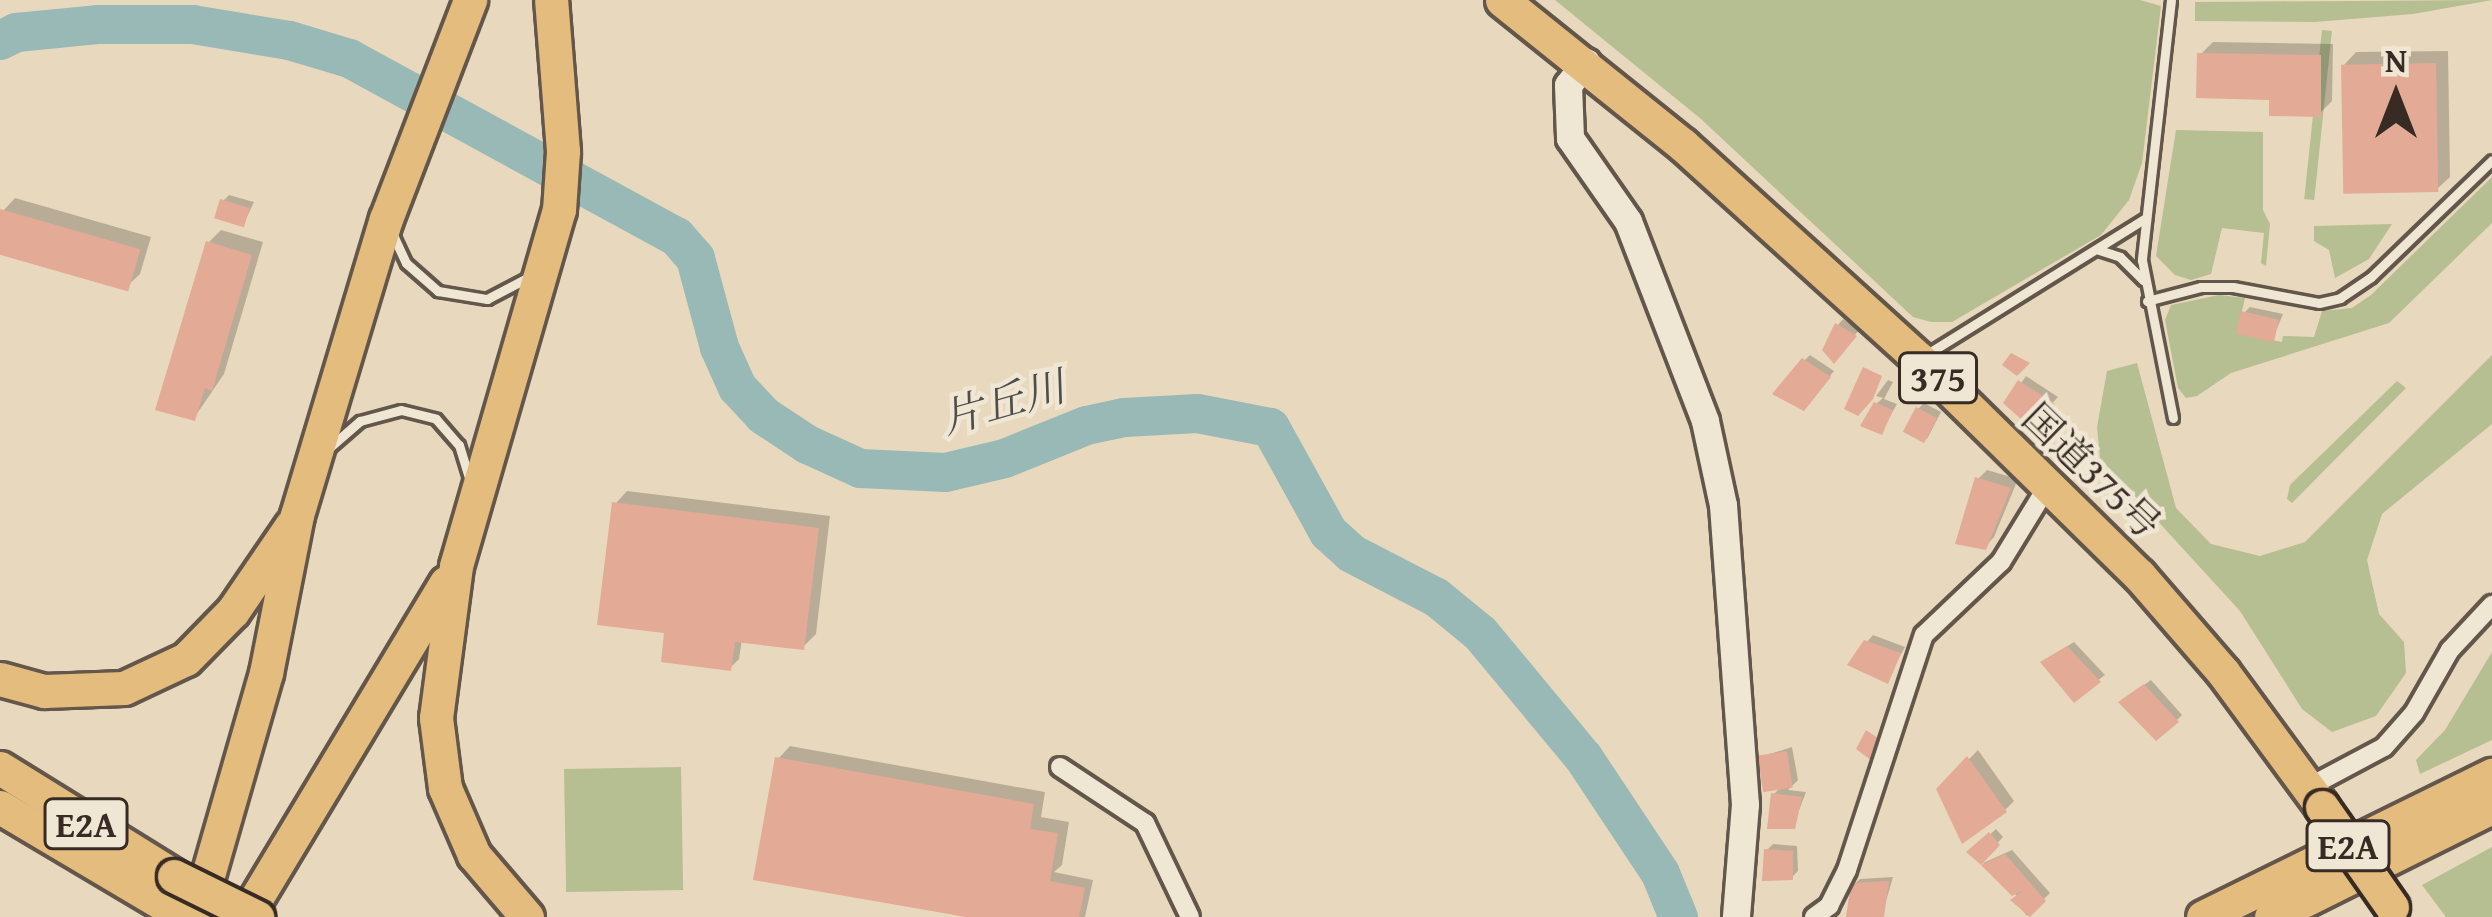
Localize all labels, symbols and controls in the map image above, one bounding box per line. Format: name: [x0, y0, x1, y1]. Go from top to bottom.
north arrow: [2336, 36, 2456, 156]
text: N: [2385, 36, 2407, 84]
road number: 375: [1896, 348, 1980, 408]
water label: 片丘川: [935, 360, 1071, 444]
street label: 国道375号: [2013, 394, 2171, 548]
road number: E2A: [41, 794, 131, 854]
road number: E2A: [2303, 816, 2393, 876]

